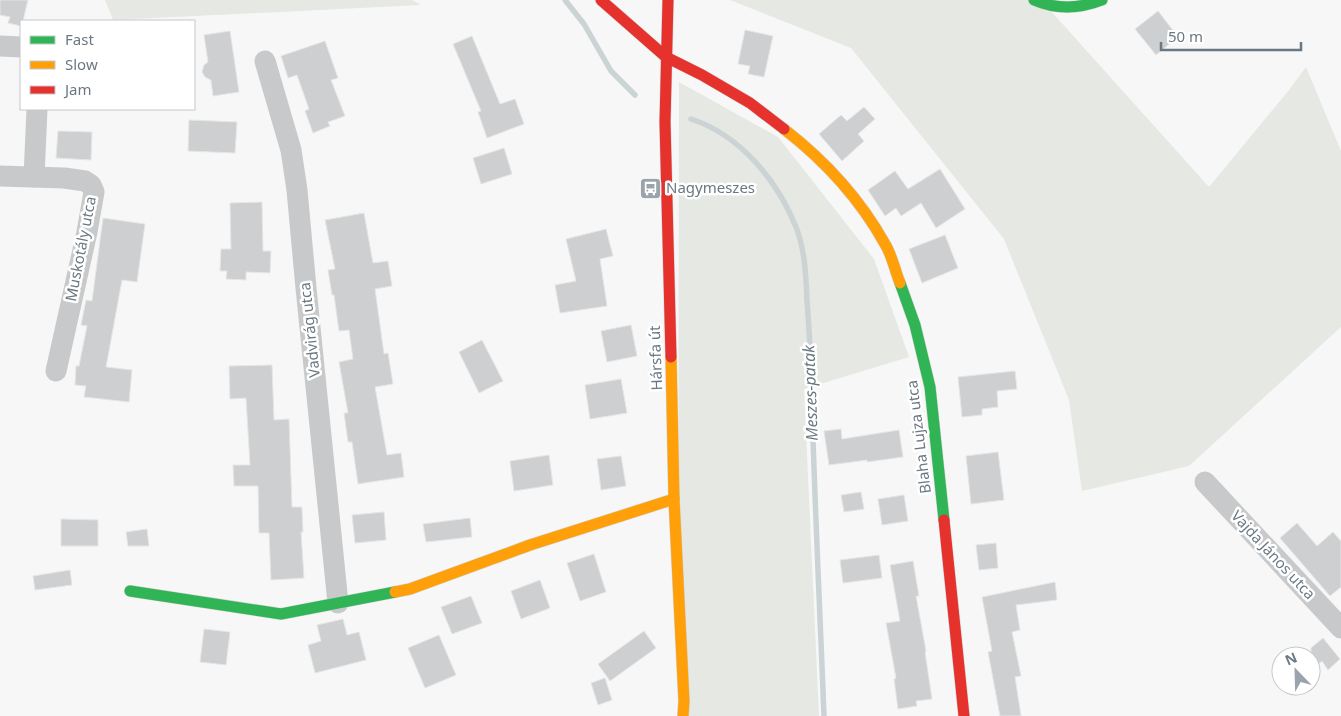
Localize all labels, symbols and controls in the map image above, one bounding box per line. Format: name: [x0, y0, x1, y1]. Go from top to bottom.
legend: [20, 20, 195, 110]
scale bar: [1161, 20, 1301, 52]
text: 50 m: [1168, 26, 1203, 46]
text: Fast: [65, 29, 94, 49]
text: Slow: [65, 54, 98, 74]
text: Jam: [63, 79, 92, 99]
bus stop icon: Nagymeszes: [638, 176, 662, 200]
place label: Nagymeszes: [666, 177, 755, 197]
street label: Muskotály utca: [60, 195, 100, 303]
street label: Vadvirág utca: [294, 282, 324, 379]
street label: Hársfa út: [644, 325, 666, 391]
water label: Meszes-patak: [797, 344, 823, 441]
street label: Blaha Lujza utca: [901, 379, 935, 495]
street label: Vajda János utca: [1227, 506, 1320, 603]
north arrow: [1271, 646, 1321, 696]
text: N: [1282, 648, 1300, 670]

